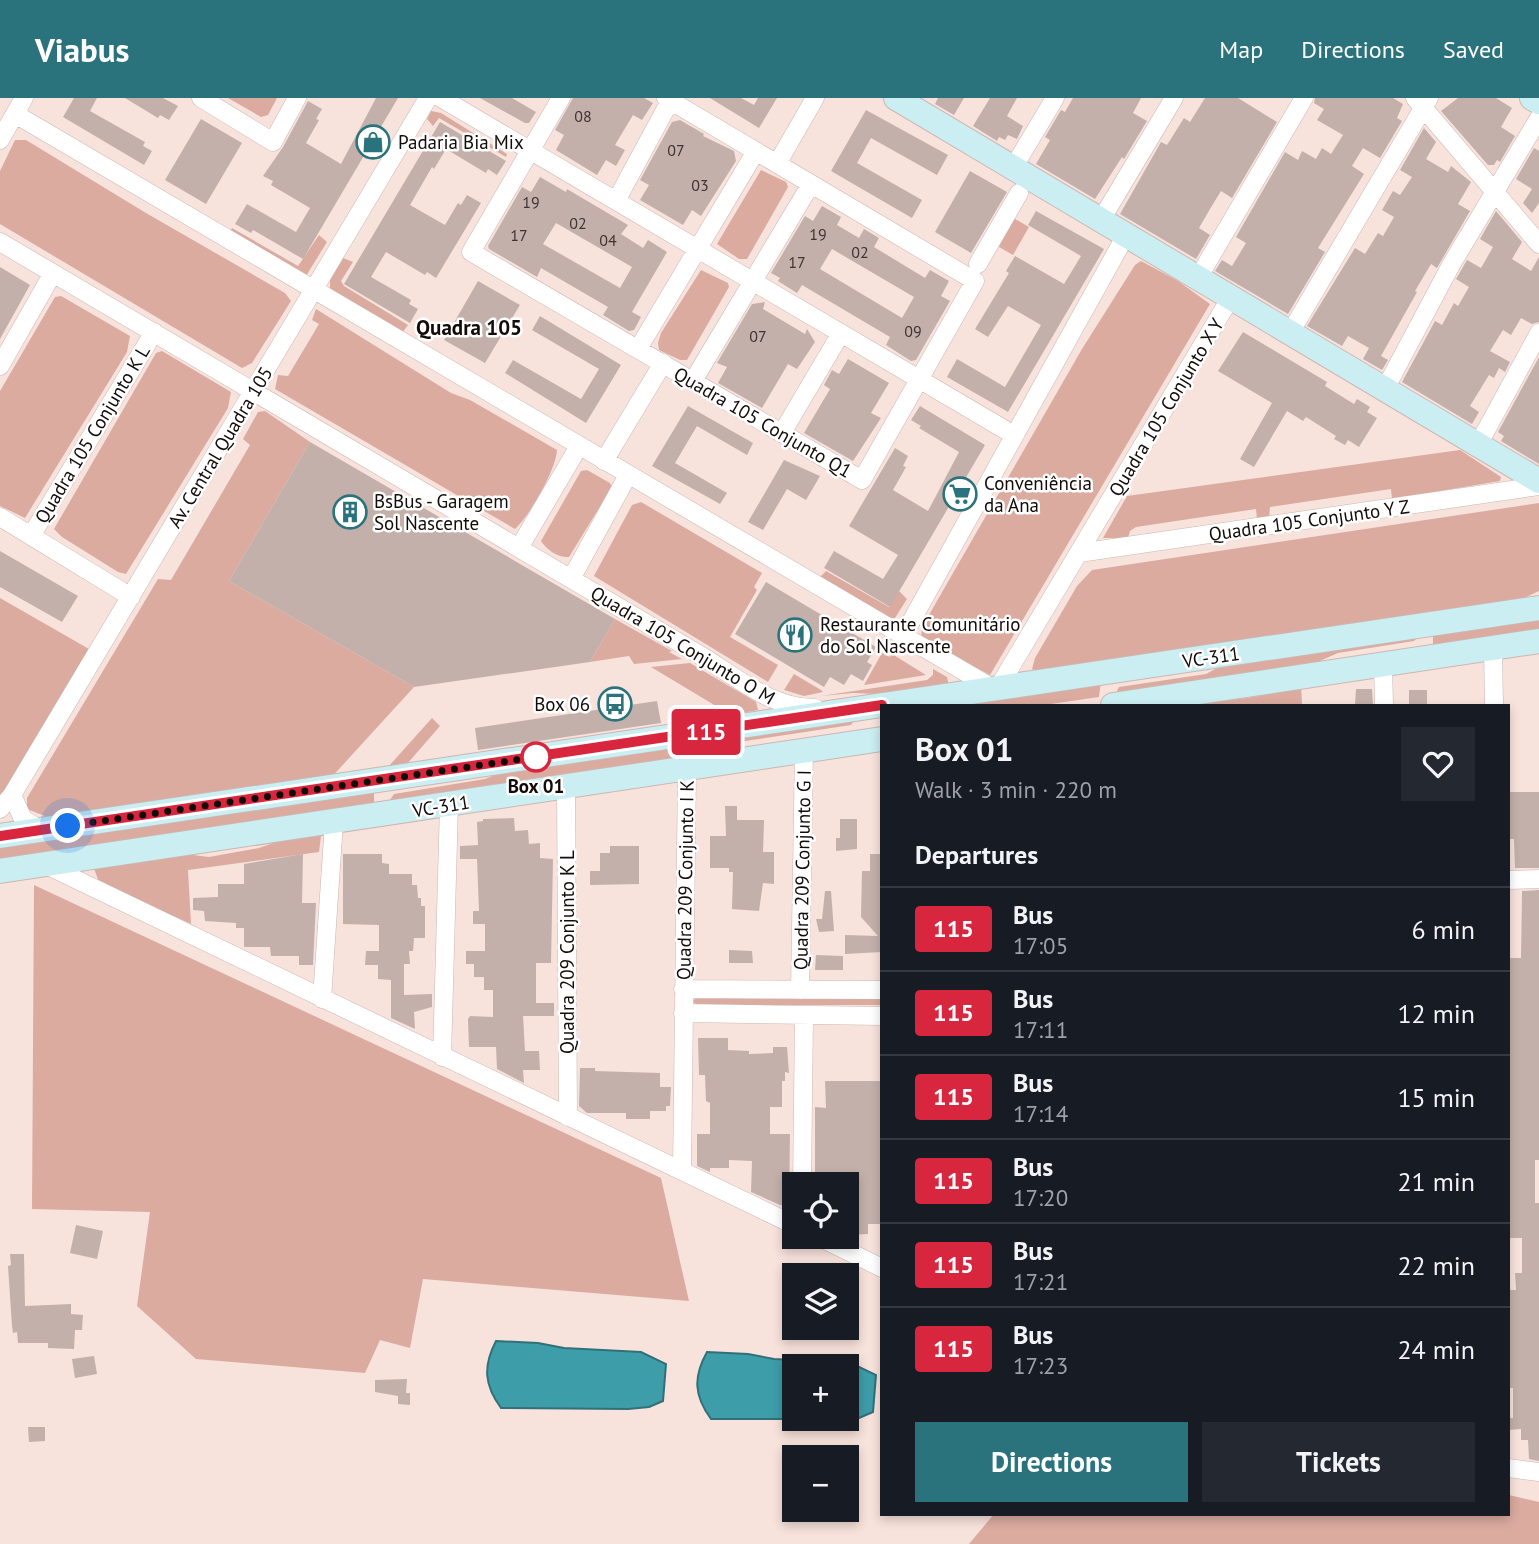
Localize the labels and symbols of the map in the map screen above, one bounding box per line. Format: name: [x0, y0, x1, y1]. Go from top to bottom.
house number: 08: [574, 106, 592, 126]
shop icon: Padaria Bia Mix: [354, 123, 392, 161]
place label: Padaria Bia Mix: [398, 130, 524, 154]
house number: 07: [667, 140, 685, 160]
house number: 03: [691, 175, 709, 195]
house number: 19: [522, 192, 540, 212]
house number: 02: [569, 213, 587, 233]
house number: 19: [809, 224, 827, 244]
house number: 17: [510, 225, 528, 245]
house number: 04: [599, 230, 617, 250]
house number: 02: [851, 242, 869, 262]
house number: 17: [788, 252, 806, 272]
street label: Quadra 105 Conjunto X Y: [1103, 313, 1229, 500]
district label: Quadra 105: [416, 314, 522, 341]
house number: 09: [904, 321, 922, 341]
house number: 07: [749, 326, 767, 346]
street label: Quadra 105 Conjunto K L: [29, 340, 155, 528]
street label: Quadra 105 Conjunto Q1: [670, 361, 856, 483]
street label: Av. Central Quadra 105: [162, 362, 278, 532]
place label: Conveniência da Ana: [984, 471, 1092, 517]
supermarket icon: Conveniência da Ana: [941, 475, 979, 513]
place label: BsBus - Garagem Sol Nascente: [374, 489, 509, 535]
building icon: BsBus - Garagem Sol Nascente: [331, 493, 369, 531]
street label: Quadra 105 Conjunto Y Z: [1207, 494, 1411, 546]
street label: Quadra 105 Conjunto O M: [586, 580, 780, 710]
place label: Restaurante Comunitário do Sol Nascente: [820, 612, 1021, 658]
restaurant icon: Restaurante Comunitário do Sol Nascente: [776, 616, 814, 654]
street label: VC-311: [1180, 641, 1241, 673]
bus stop icon: Box 06: [596, 685, 634, 723]
place label: Box 06: [534, 692, 590, 716]
line badge: 115: [666, 709, 746, 755]
marker: Box 01: [521, 742, 551, 772]
street label: Quadra 209 Conjunto G I: [788, 770, 816, 970]
place label: Box 01: [508, 774, 564, 798]
street label: Quadra 209 Conjunto I K: [671, 780, 699, 980]
street label: VC-311: [410, 790, 471, 823]
your location: [50, 808, 85, 843]
street label: Quadra 209 Conjunto K L: [555, 850, 579, 1054]

